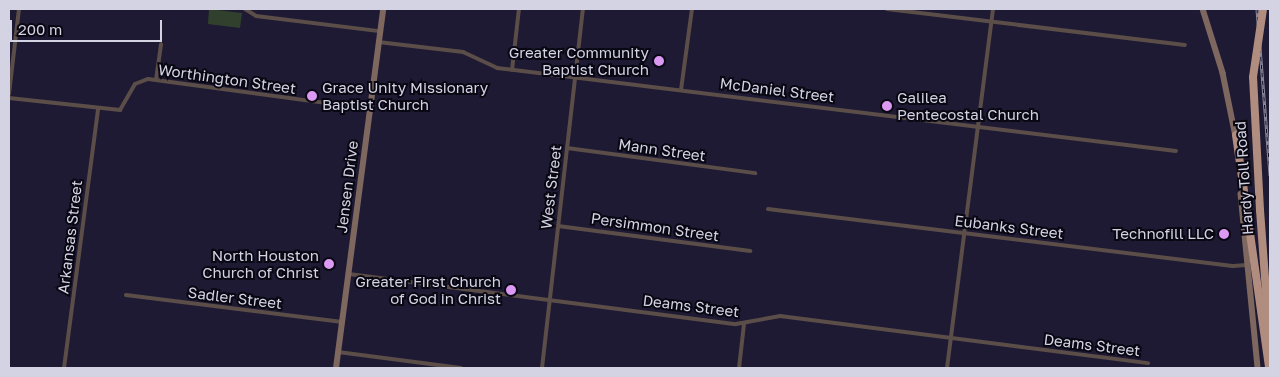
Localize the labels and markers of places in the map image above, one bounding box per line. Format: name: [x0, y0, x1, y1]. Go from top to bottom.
place label: Greater Community Baptist Church: [509, 43, 649, 78]
marker: Greater Community Baptist Church: [653, 55, 665, 67]
place label: Grace Unity Missionary Baptist Church: [322, 78, 488, 113]
place label: Galilea Pentecostal Church: [897, 88, 1039, 123]
marker: Grace Unity Missionary Baptist Church: [306, 90, 318, 102]
marker: Galilea Pentecostal Church: [881, 100, 893, 112]
place label: Technofill LLC: [1112, 225, 1214, 243]
marker: Technofill LLC: [1218, 228, 1230, 240]
place label: North Houston Church of Christ: [202, 246, 319, 281]
marker: North Houston Church of Christ: [323, 258, 335, 270]
place label: Greater First Church of God in Christ: [355, 272, 501, 307]
marker: Greater First Church of God in Christ: [505, 284, 517, 296]

